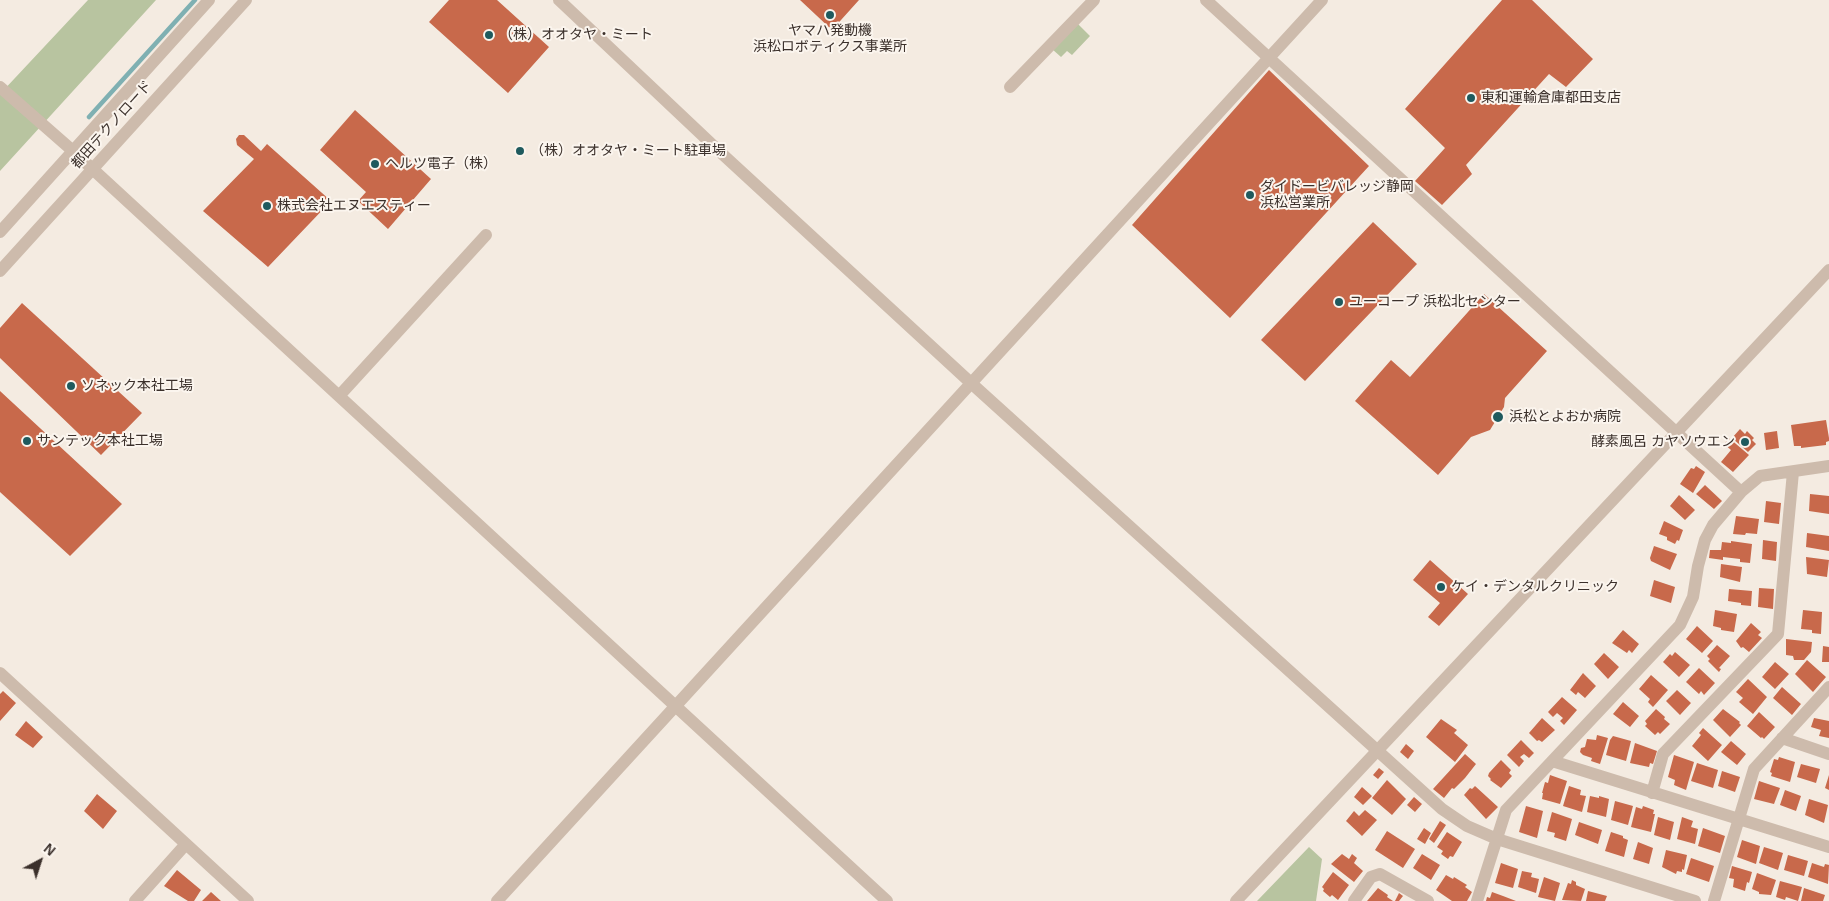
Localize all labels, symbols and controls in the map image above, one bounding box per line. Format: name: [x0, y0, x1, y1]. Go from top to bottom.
marker: ヤマハ発動機 浜松ロボティクス事業所: [824, 9, 836, 21]
place label: ヤマハ発動機 浜松ロボティクス事業所: [753, 23, 907, 56]
place label: （株）オオタヤ・ミート: [499, 27, 653, 43]
marker: （株）オオタヤ・ミート: [483, 29, 495, 41]
street label: 都田テクノロード: [68, 78, 156, 172]
place label: 東和運輸倉庫都田支店: [1481, 90, 1621, 106]
marker: 東和運輸倉庫都田支店: [1465, 92, 1477, 104]
place label: （株）オオタヤ・ミート駐車場: [530, 143, 726, 159]
marker: （株）オオタヤ・ミート駐車場: [514, 145, 526, 157]
place label: ヘルツ電子（株）: [385, 156, 497, 172]
marker: ヘルツ電子（株）: [369, 158, 381, 170]
place label: ダイドービバレッジ静岡 浜松営業所: [1260, 179, 1414, 212]
marker: ダイドービバレッジ静岡 浜松営業所: [1244, 189, 1256, 201]
place label: 株式会社エヌエスティー: [277, 198, 431, 214]
marker: 株式会社エヌエスティー: [261, 200, 273, 212]
place label: ユーコープ 浜松北センター: [1349, 294, 1521, 310]
marker: ユーコープ 浜松北センター: [1333, 296, 1345, 308]
place label: ソネック本社工場: [81, 378, 193, 394]
marker: ソネック本社工場: [65, 380, 77, 392]
place label: 浜松とよおか病院: [1509, 409, 1621, 425]
marker: 浜松とよおか病院: [1491, 410, 1505, 424]
place label: サンテック本社工場: [37, 433, 163, 449]
place label: 酵素風呂 カヤソウエン: [1591, 434, 1735, 450]
marker: サンテック本社工場: [21, 435, 33, 447]
marker: 酵素風呂 カヤソウエン: [1739, 436, 1751, 448]
place label: ケイ・デンタルクリニック: [1451, 579, 1619, 595]
marker: ケイ・デンタルクリニック: [1435, 581, 1447, 593]
north arrow: [15, 836, 65, 886]
text: N: [41, 840, 59, 859]

